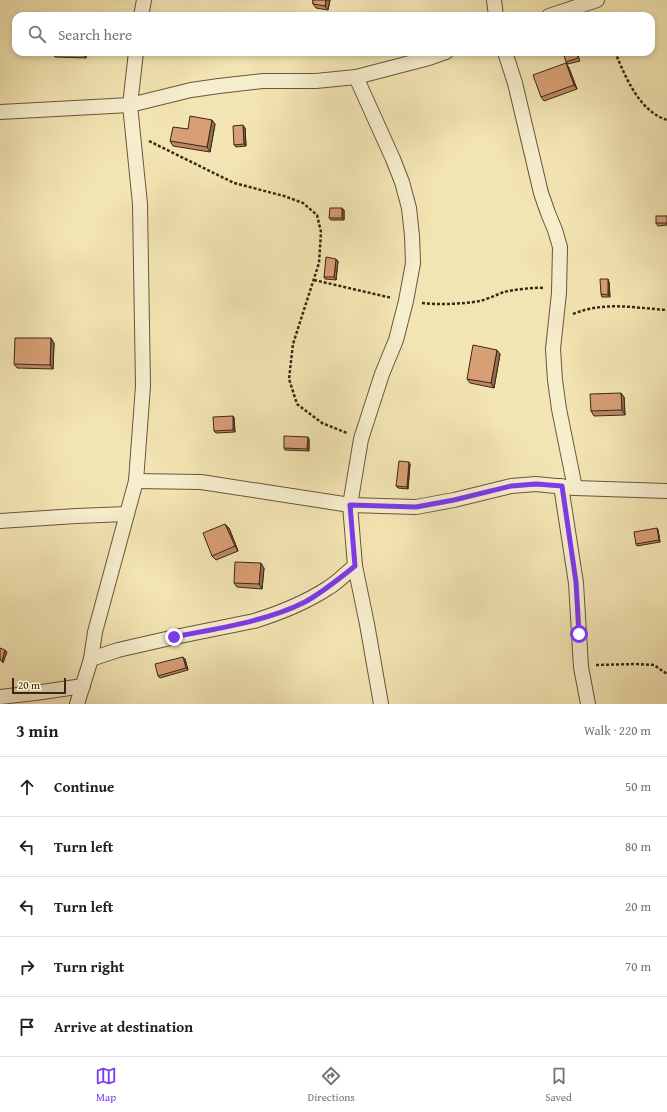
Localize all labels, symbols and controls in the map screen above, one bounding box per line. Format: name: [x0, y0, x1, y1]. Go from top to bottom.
search box: [12, 12, 655, 56]
icon: search: [26, 23, 48, 45]
text: Search here: [58, 24, 132, 45]
route start: [570, 625, 588, 643]
route end: [165, 628, 183, 646]
scale bar: [12, 676, 66, 695]
text: 20 m: [18, 677, 40, 693]
text: 3 min: [16, 718, 58, 743]
text: Walk · 220 m: [584, 721, 651, 740]
icon: ahead: [16, 776, 38, 798]
text: Continue: [54, 776, 115, 797]
text: 50 m: [625, 777, 651, 796]
icon: left: [16, 836, 38, 858]
text: Turn left: [54, 836, 113, 857]
text: 80 m: [625, 837, 651, 856]
icon: left: [16, 896, 38, 918]
text: Turn left: [54, 896, 113, 917]
text: 20 m: [625, 897, 651, 916]
icon: right: [16, 956, 38, 978]
text: Turn right: [54, 956, 125, 977]
text: 70 m: [625, 957, 651, 976]
icon: arrive: [16, 1016, 38, 1038]
text: Arrive at destination: [54, 1016, 193, 1037]
tab: Map: [95, 1065, 117, 1105]
tab: Directions: [308, 1065, 355, 1105]
tab: Saved: [545, 1065, 572, 1105]

